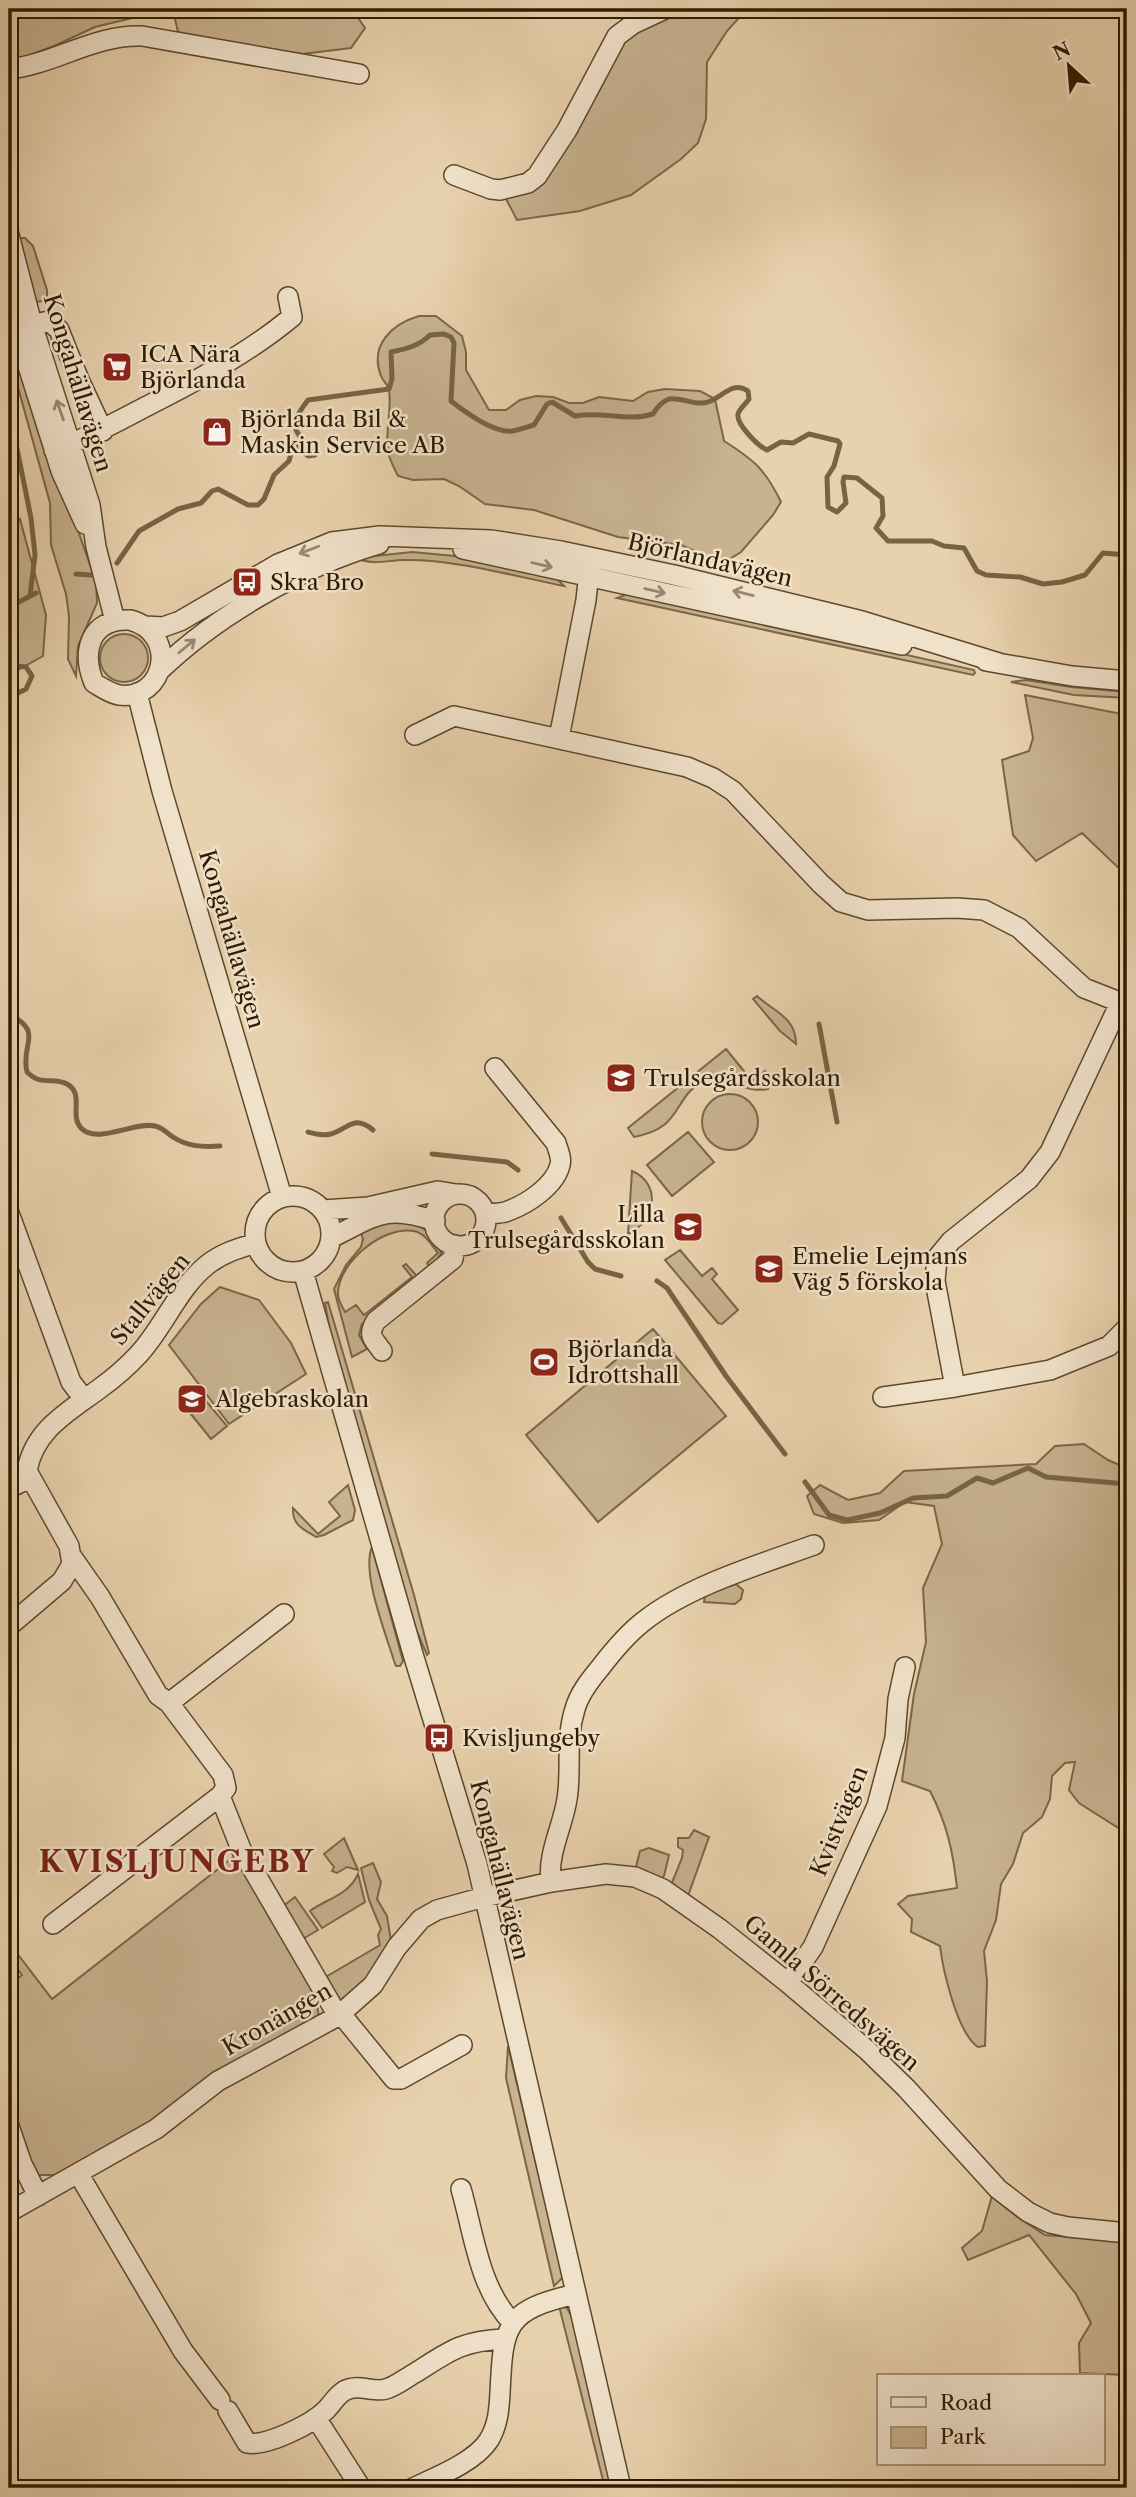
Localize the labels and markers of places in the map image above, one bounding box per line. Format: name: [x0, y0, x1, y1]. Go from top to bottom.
place label: ICA Nära Björlanda: [140, 340, 247, 394]
supermarket icon: ICA Nära Björlanda: [100, 350, 134, 384]
place label: Björlanda Bil & Maskin Service AB: [240, 405, 445, 459]
shop icon: Björlanda Bil & Maskin Service AB: [200, 415, 234, 449]
bus stop icon: Skra Bro: [230, 565, 264, 599]
place label: Skra Bro: [270, 568, 364, 596]
school or university icon: Trulsegårdsskolan: [604, 1061, 638, 1095]
place label: Trulsegårdsskolan: [644, 1064, 841, 1092]
place label: Lilla Trulsegårdsskolan: [468, 1200, 666, 1254]
school or university icon: Lilla Trulsegårdsskolan: [671, 1210, 705, 1244]
place label: Emelie Lejmans Väg 5 förskola: [791, 1242, 967, 1296]
school or university icon: Emelie Lejmans Väg 5 förskola: [752, 1252, 786, 1286]
place label: Björlanda Idrottshall: [567, 1335, 679, 1389]
sports icon: Björlanda Idrottshall: [527, 1345, 561, 1379]
school or university icon: Algebraskolan: [175, 1382, 209, 1416]
place label: Algebraskolan: [214, 1385, 369, 1413]
bus stop icon: Kvisljungeby: [422, 1721, 456, 1755]
place label: Kvisljungeby: [462, 1724, 600, 1752]

